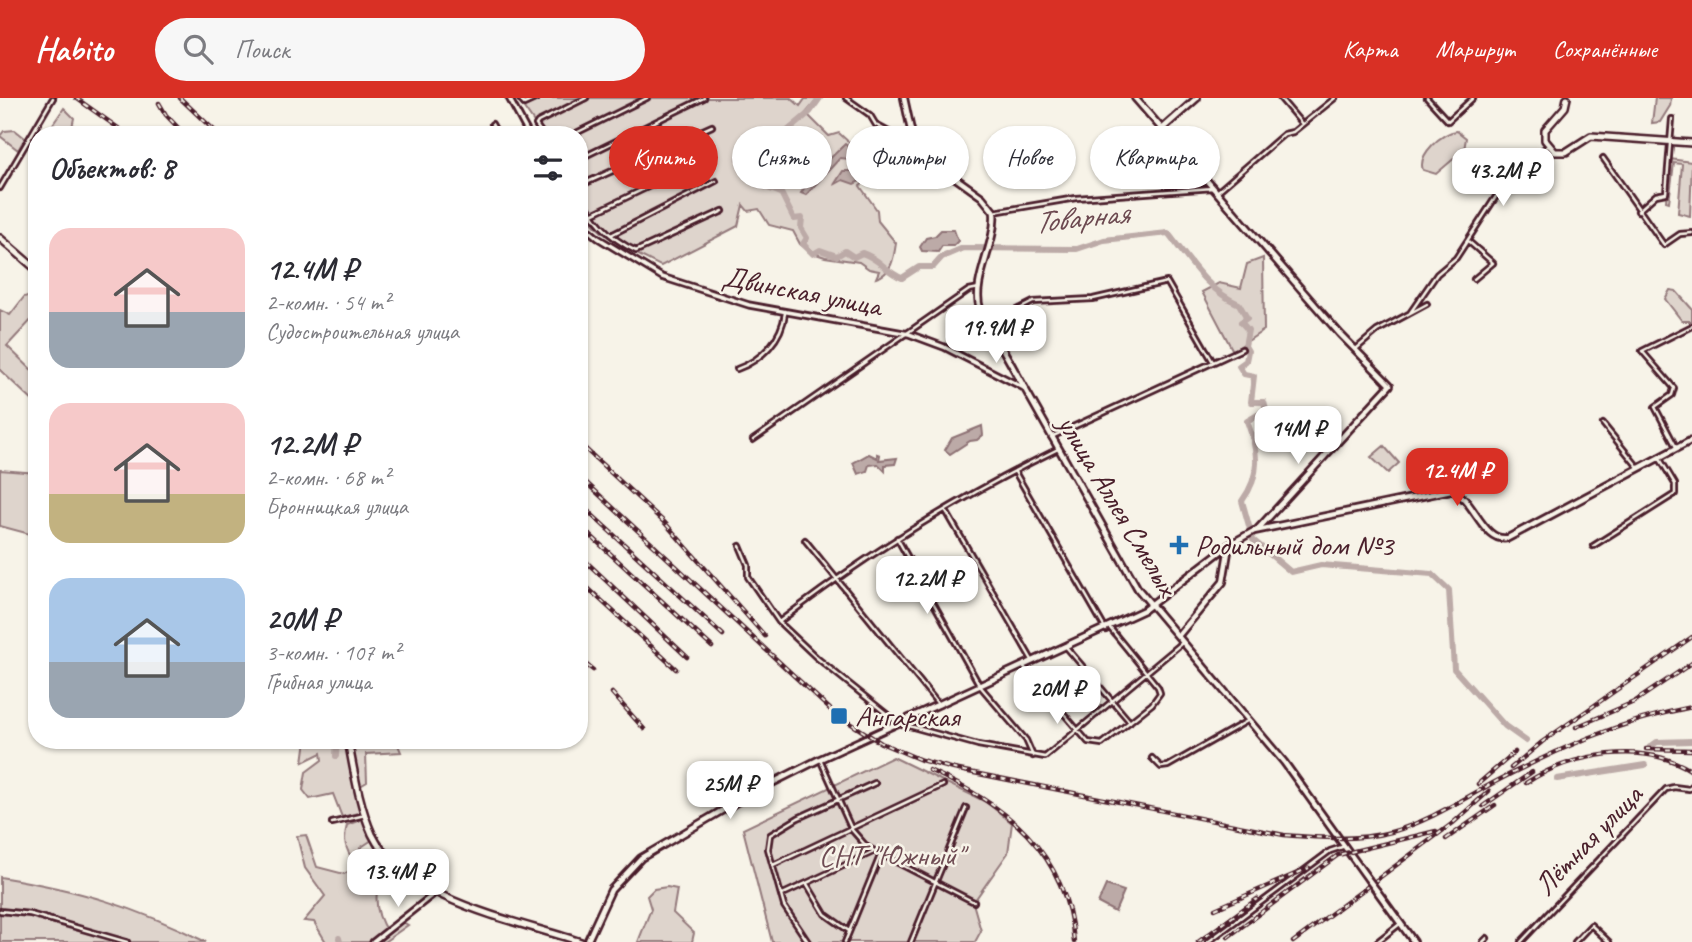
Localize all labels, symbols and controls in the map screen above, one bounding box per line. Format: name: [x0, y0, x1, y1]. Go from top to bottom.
search box: [155, 18, 645, 81]
text: Habito: [35, 28, 113, 70]
icon: search: [179, 30, 217, 68]
text: Поиск: [235, 33, 290, 66]
text: Карта: [1343, 34, 1398, 64]
text: Маршрут: [1436, 34, 1515, 64]
text: Сохранённые: [1553, 34, 1657, 64]
chip: Купить: [609, 126, 718, 189]
chip: Снять: [732, 126, 832, 189]
chip: Фильтры: [846, 126, 969, 189]
chip: Новое: [983, 126, 1076, 189]
chip: Квартира: [1090, 126, 1220, 189]
pin: 43.2M ₽: [1438, 148, 1568, 208]
text: Объектов: 8: [49, 149, 174, 187]
icon: filters: [529, 149, 567, 187]
text: 43.2M ₽: [1468, 156, 1538, 185]
water label: Товарная: [1032, 192, 1134, 243]
text: 12.4M ₽: [266, 250, 357, 288]
icon: home: [105, 256, 189, 340]
street label: Двинская улица: [719, 257, 887, 326]
text: 2-комн. · 54 m²: [266, 288, 390, 317]
pin: 19.9M ₽: [931, 306, 1061, 365]
text: 19.9M ₽: [961, 313, 1031, 342]
text: Судостроительная улица: [266, 317, 459, 346]
street label: улица Аллея Смелых: [1048, 406, 1188, 605]
pin: 14M ₽: [1249, 406, 1347, 466]
text: 14M ₽: [1271, 414, 1325, 443]
text: 12.2M ₽: [266, 425, 357, 463]
icon: home: [105, 431, 189, 515]
pin: 12.4M ₽: [1392, 448, 1522, 508]
text: 12.4M ₽: [1422, 456, 1492, 485]
text: 2-комн. · 68 m²: [266, 463, 390, 492]
text: Бронницкая улица: [266, 492, 408, 521]
place label: Родильный дом №3: [1195, 526, 1396, 564]
marker: Родильный дом №3: [1169, 535, 1189, 555]
pin: 12.2M ₽: [862, 556, 992, 616]
text: 12.2M ₽: [892, 564, 962, 593]
text: 20M ₽: [266, 600, 338, 638]
icon: home: [105, 606, 189, 690]
text: 3-комн. · 107 m²: [266, 638, 400, 667]
pin: 20M ₽: [1008, 666, 1106, 726]
text: Грибная улица: [266, 667, 372, 696]
text: 20M ₽: [1030, 674, 1084, 703]
place label: Ангарская: [855, 697, 962, 735]
marker: Ангарская: [829, 706, 849, 726]
pin: 25M ₽: [681, 762, 779, 821]
text: 25M ₽: [703, 769, 757, 798]
street label: Лётная улица: [1526, 775, 1652, 903]
park label: СНТ "Южный": [819, 836, 969, 874]
pin: 13.4M ₽: [333, 850, 463, 909]
text: 13.4M ₽: [363, 857, 433, 886]

